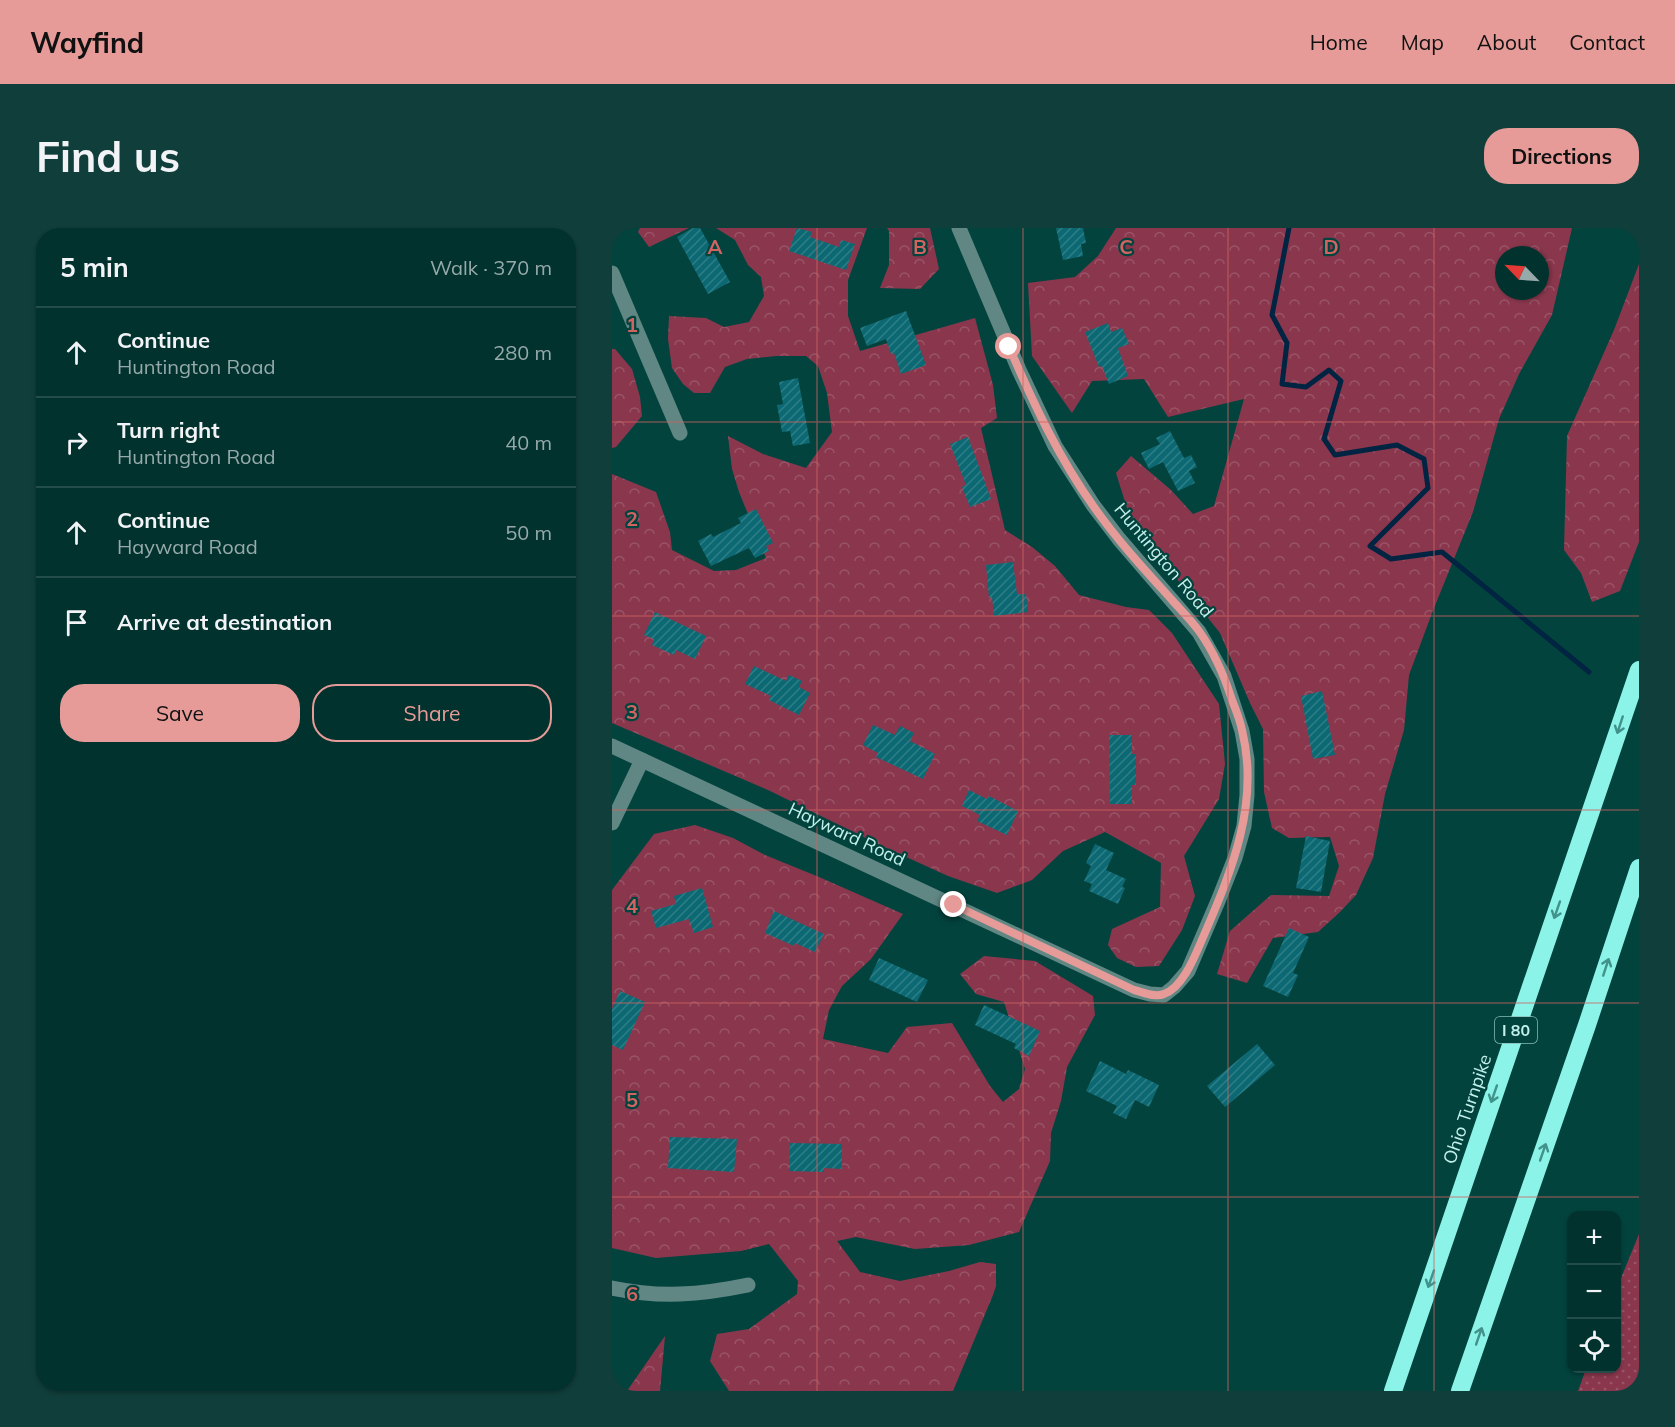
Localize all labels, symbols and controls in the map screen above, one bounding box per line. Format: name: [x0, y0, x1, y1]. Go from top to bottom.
text: Wayfind: [30, 25, 144, 60]
text: Home: [1310, 29, 1368, 55]
text: Map: [1401, 29, 1444, 55]
text: About: [1477, 29, 1536, 55]
text: Contact: [1569, 29, 1645, 55]
button: Directions: [1484, 128, 1639, 184]
text: Find us: [36, 130, 180, 183]
text: A: [708, 234, 723, 259]
text: B: [913, 234, 927, 259]
text: C: [1119, 234, 1133, 259]
text: D: [1323, 234, 1339, 259]
north arrow: [1495, 246, 1549, 300]
text: 5 min: [60, 251, 129, 284]
text: Walk · 370 m: [430, 255, 552, 280]
text: 1: [626, 312, 638, 337]
text: Continue: [117, 326, 210, 354]
route start: [995, 333, 1021, 359]
icon: ahead: [60, 336, 93, 369]
text: 280 m: [493, 340, 552, 365]
text: Huntington Road: [117, 354, 275, 379]
text: Turn right: [117, 416, 220, 444]
icon: right: [60, 426, 93, 459]
text: 40 m: [505, 430, 552, 455]
text: Huntington Road: [117, 444, 275, 469]
street label: Huntington Road: [1109, 498, 1219, 622]
text: Continue: [117, 506, 210, 534]
text: 2: [626, 506, 638, 531]
icon: ahead: [60, 516, 93, 549]
text: 50 m: [505, 520, 552, 545]
text: Hayward Road: [117, 534, 258, 559]
icon: arrive: [60, 606, 93, 639]
text: Arrive at destination: [117, 608, 332, 636]
button: Save: [60, 684, 300, 742]
button: Share: [312, 684, 552, 742]
text: 3: [626, 699, 638, 724]
one-way arrow: [1614, 715, 1625, 734]
street label: Hayward Road: [785, 797, 909, 871]
route end: [940, 891, 966, 917]
text: 4: [626, 893, 638, 918]
one-way arrow: [1551, 900, 1562, 919]
one-way arrow: [1602, 958, 1613, 977]
road number: I 80: [1495, 1017, 1537, 1043]
street label: Ohio Turnpike: [1437, 1051, 1497, 1167]
one-way arrow: [1488, 1084, 1499, 1103]
text: 5: [626, 1087, 638, 1112]
one-way arrow: [1539, 1143, 1550, 1161]
map controls: [1567, 1211, 1621, 1373]
button: +: [1567, 1211, 1621, 1265]
button: −: [1567, 1265, 1621, 1319]
one-way arrow: [1424, 1269, 1435, 1288]
text: 6: [626, 1281, 638, 1306]
button: locate: [1567, 1319, 1621, 1373]
one-way arrow: [1475, 1327, 1486, 1346]

